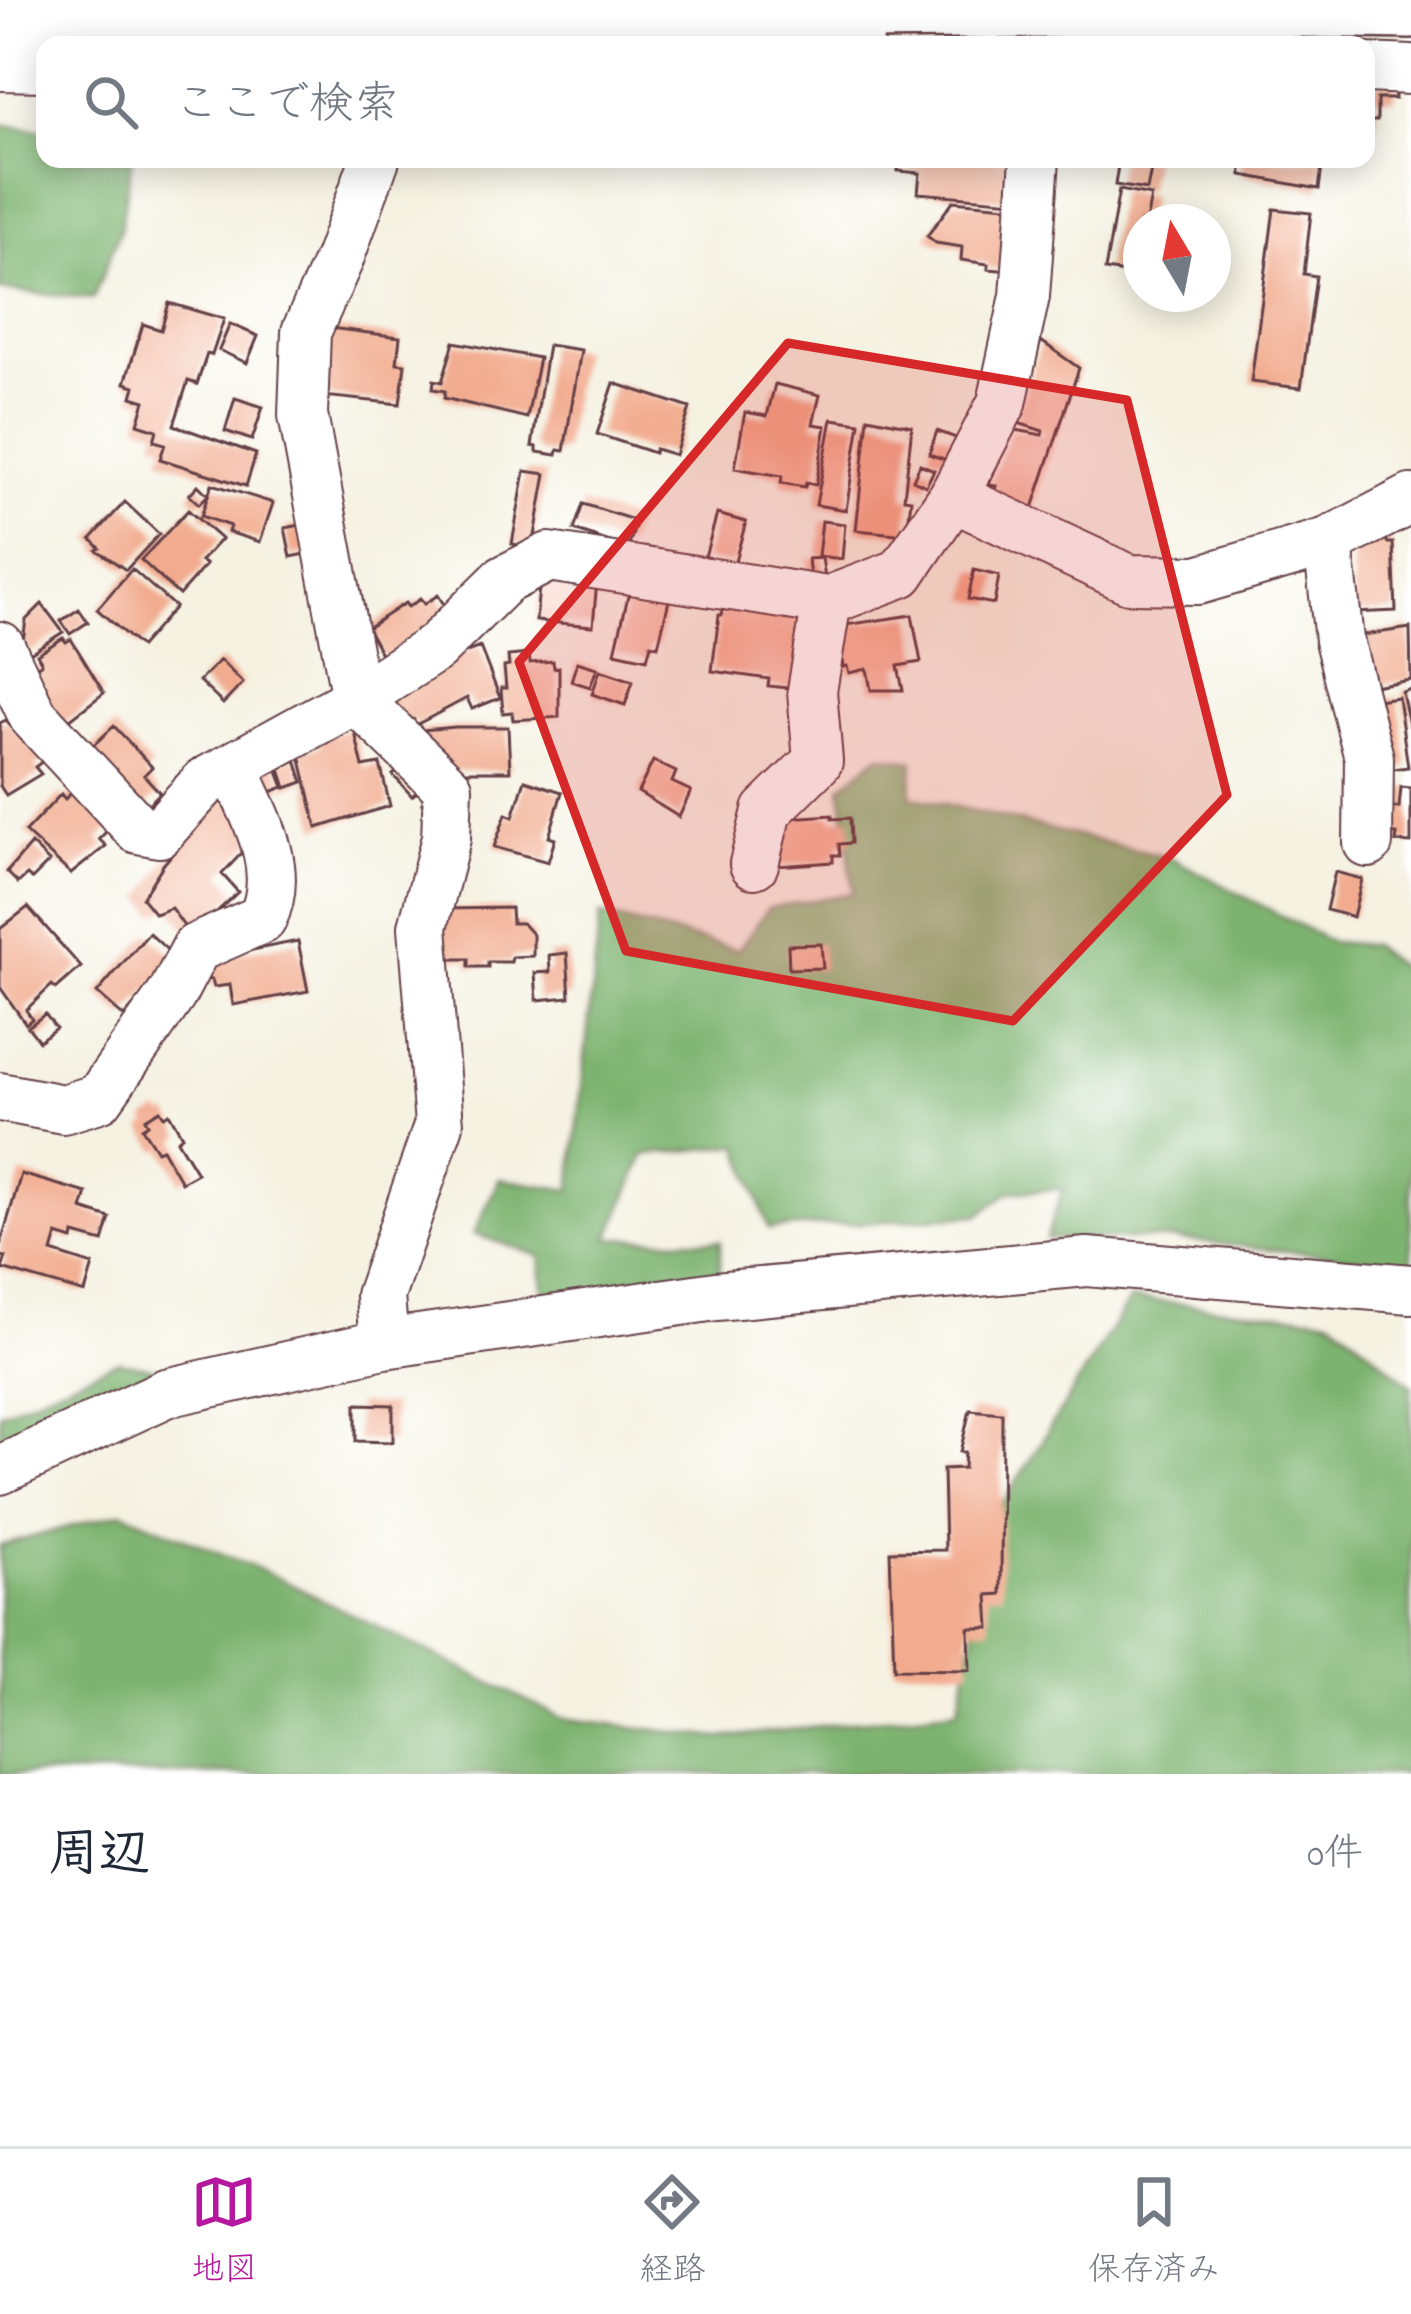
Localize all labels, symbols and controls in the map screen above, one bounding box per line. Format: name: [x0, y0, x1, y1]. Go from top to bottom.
search box: [36, 36, 1375, 168]
icon: search: [78, 69, 144, 135]
text: ここで検索: [174, 73, 399, 139]
north arrow: [1123, 204, 1231, 312]
text: 周辺: [48, 1819, 150, 1894]
text: 0件: [1307, 1827, 1363, 1884]
tab: 地図: [191, 2169, 257, 2295]
tab: 経路: [639, 2169, 705, 2295]
tab: 保存済み: [1088, 2169, 1220, 2295]

